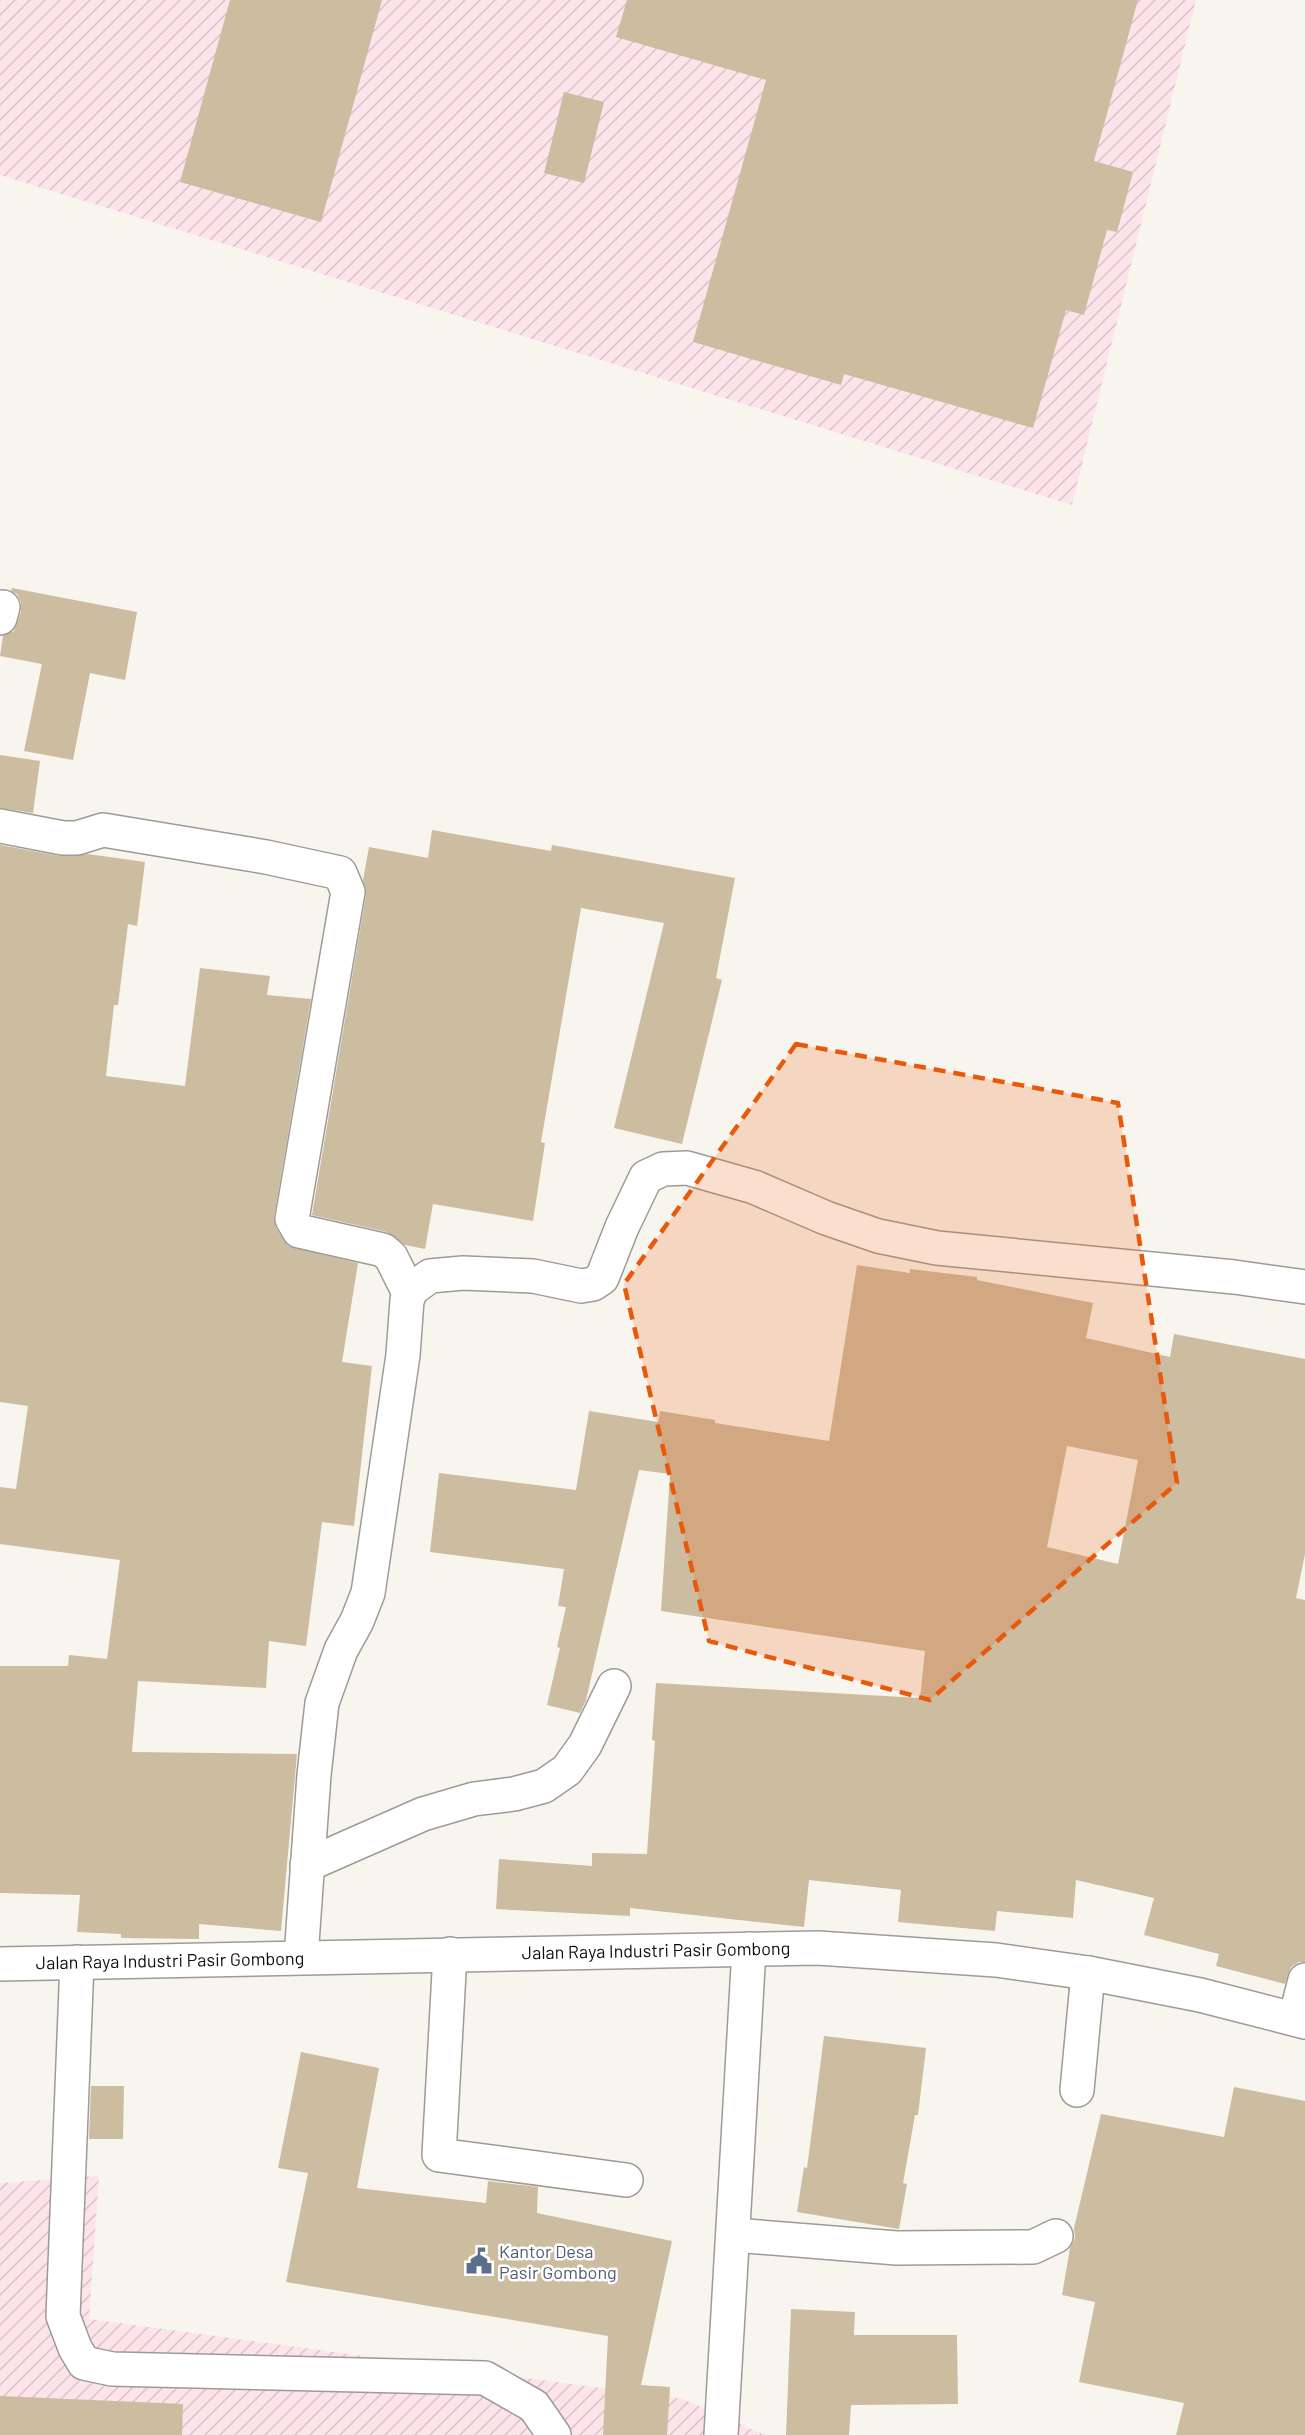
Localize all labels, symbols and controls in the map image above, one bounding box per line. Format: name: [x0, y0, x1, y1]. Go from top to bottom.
street label: Jalan Raya Industri Pasir Gombong: [522, 1937, 790, 1963]
street label: Jalan Raya Industri Pasir Gombong: [36, 1947, 304, 1973]
place label: Kantor Desa Pasir Gombong: [499, 2240, 617, 2283]
public building icon: Kantor Desa Pasir Gombong: [464, 2246, 494, 2276]

